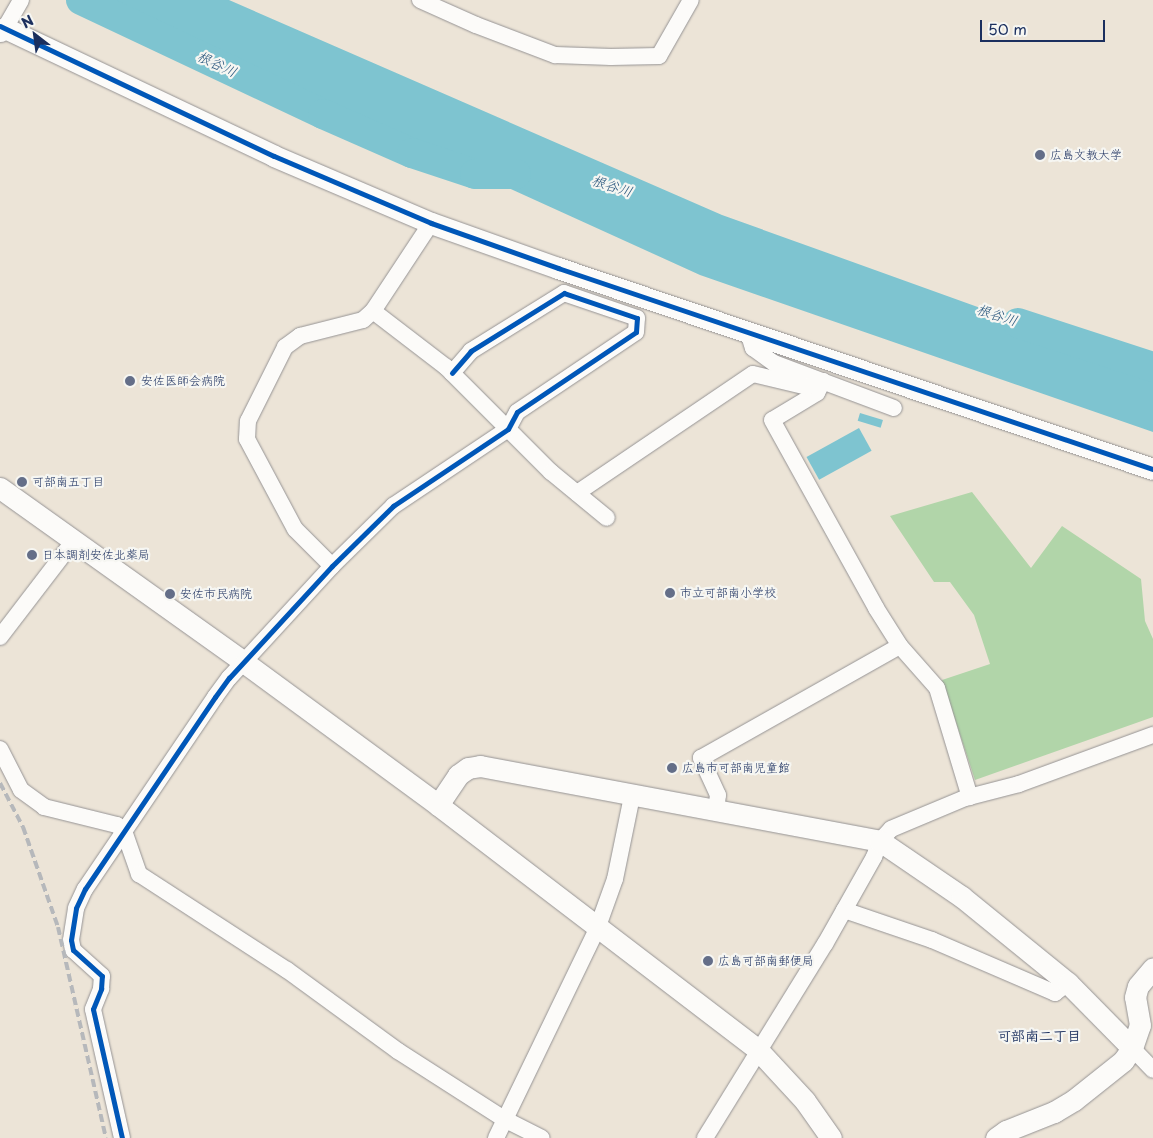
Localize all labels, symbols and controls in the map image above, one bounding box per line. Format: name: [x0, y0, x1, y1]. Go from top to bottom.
north arrow: [10, 10, 60, 60]
text: N: [17, 10, 37, 33]
scale bar: [983, 10, 1108, 42]
text: 50 m: [988, 17, 1027, 40]
water label: 根谷川: [194, 48, 240, 80]
place label: 広島文教大学: [1050, 148, 1122, 162]
marker: 広島文教大学: [1034, 149, 1046, 161]
water label: 根谷川: [589, 172, 635, 200]
water label: 根谷川: [974, 301, 1020, 329]
marker: 安佐医師会病院: [123, 374, 137, 388]
place label: 安佐医師会病院: [141, 374, 225, 388]
place label: 可部南五丁目: [32, 475, 104, 489]
marker: 可部南五丁目: [16, 476, 28, 488]
place label: 日本調剤安佐北薬局: [42, 548, 150, 562]
marker: 日本調剤安佐北薬局: [26, 549, 38, 561]
place label: 市立可部南小学校: [680, 586, 776, 600]
place label: 安佐市民病院: [180, 587, 252, 601]
marker: 市立可部南小学校: [664, 587, 676, 599]
marker: 安佐市民病院: [164, 588, 176, 600]
place label: 広島市可部南児童館: [682, 761, 790, 775]
marker: 広島市可部南児童館: [666, 762, 678, 774]
place label: 広島可部南郵便局: [718, 954, 814, 968]
marker: 広島可部南郵便局: [702, 955, 714, 967]
district label: 可部南二丁目: [997, 1028, 1081, 1044]

